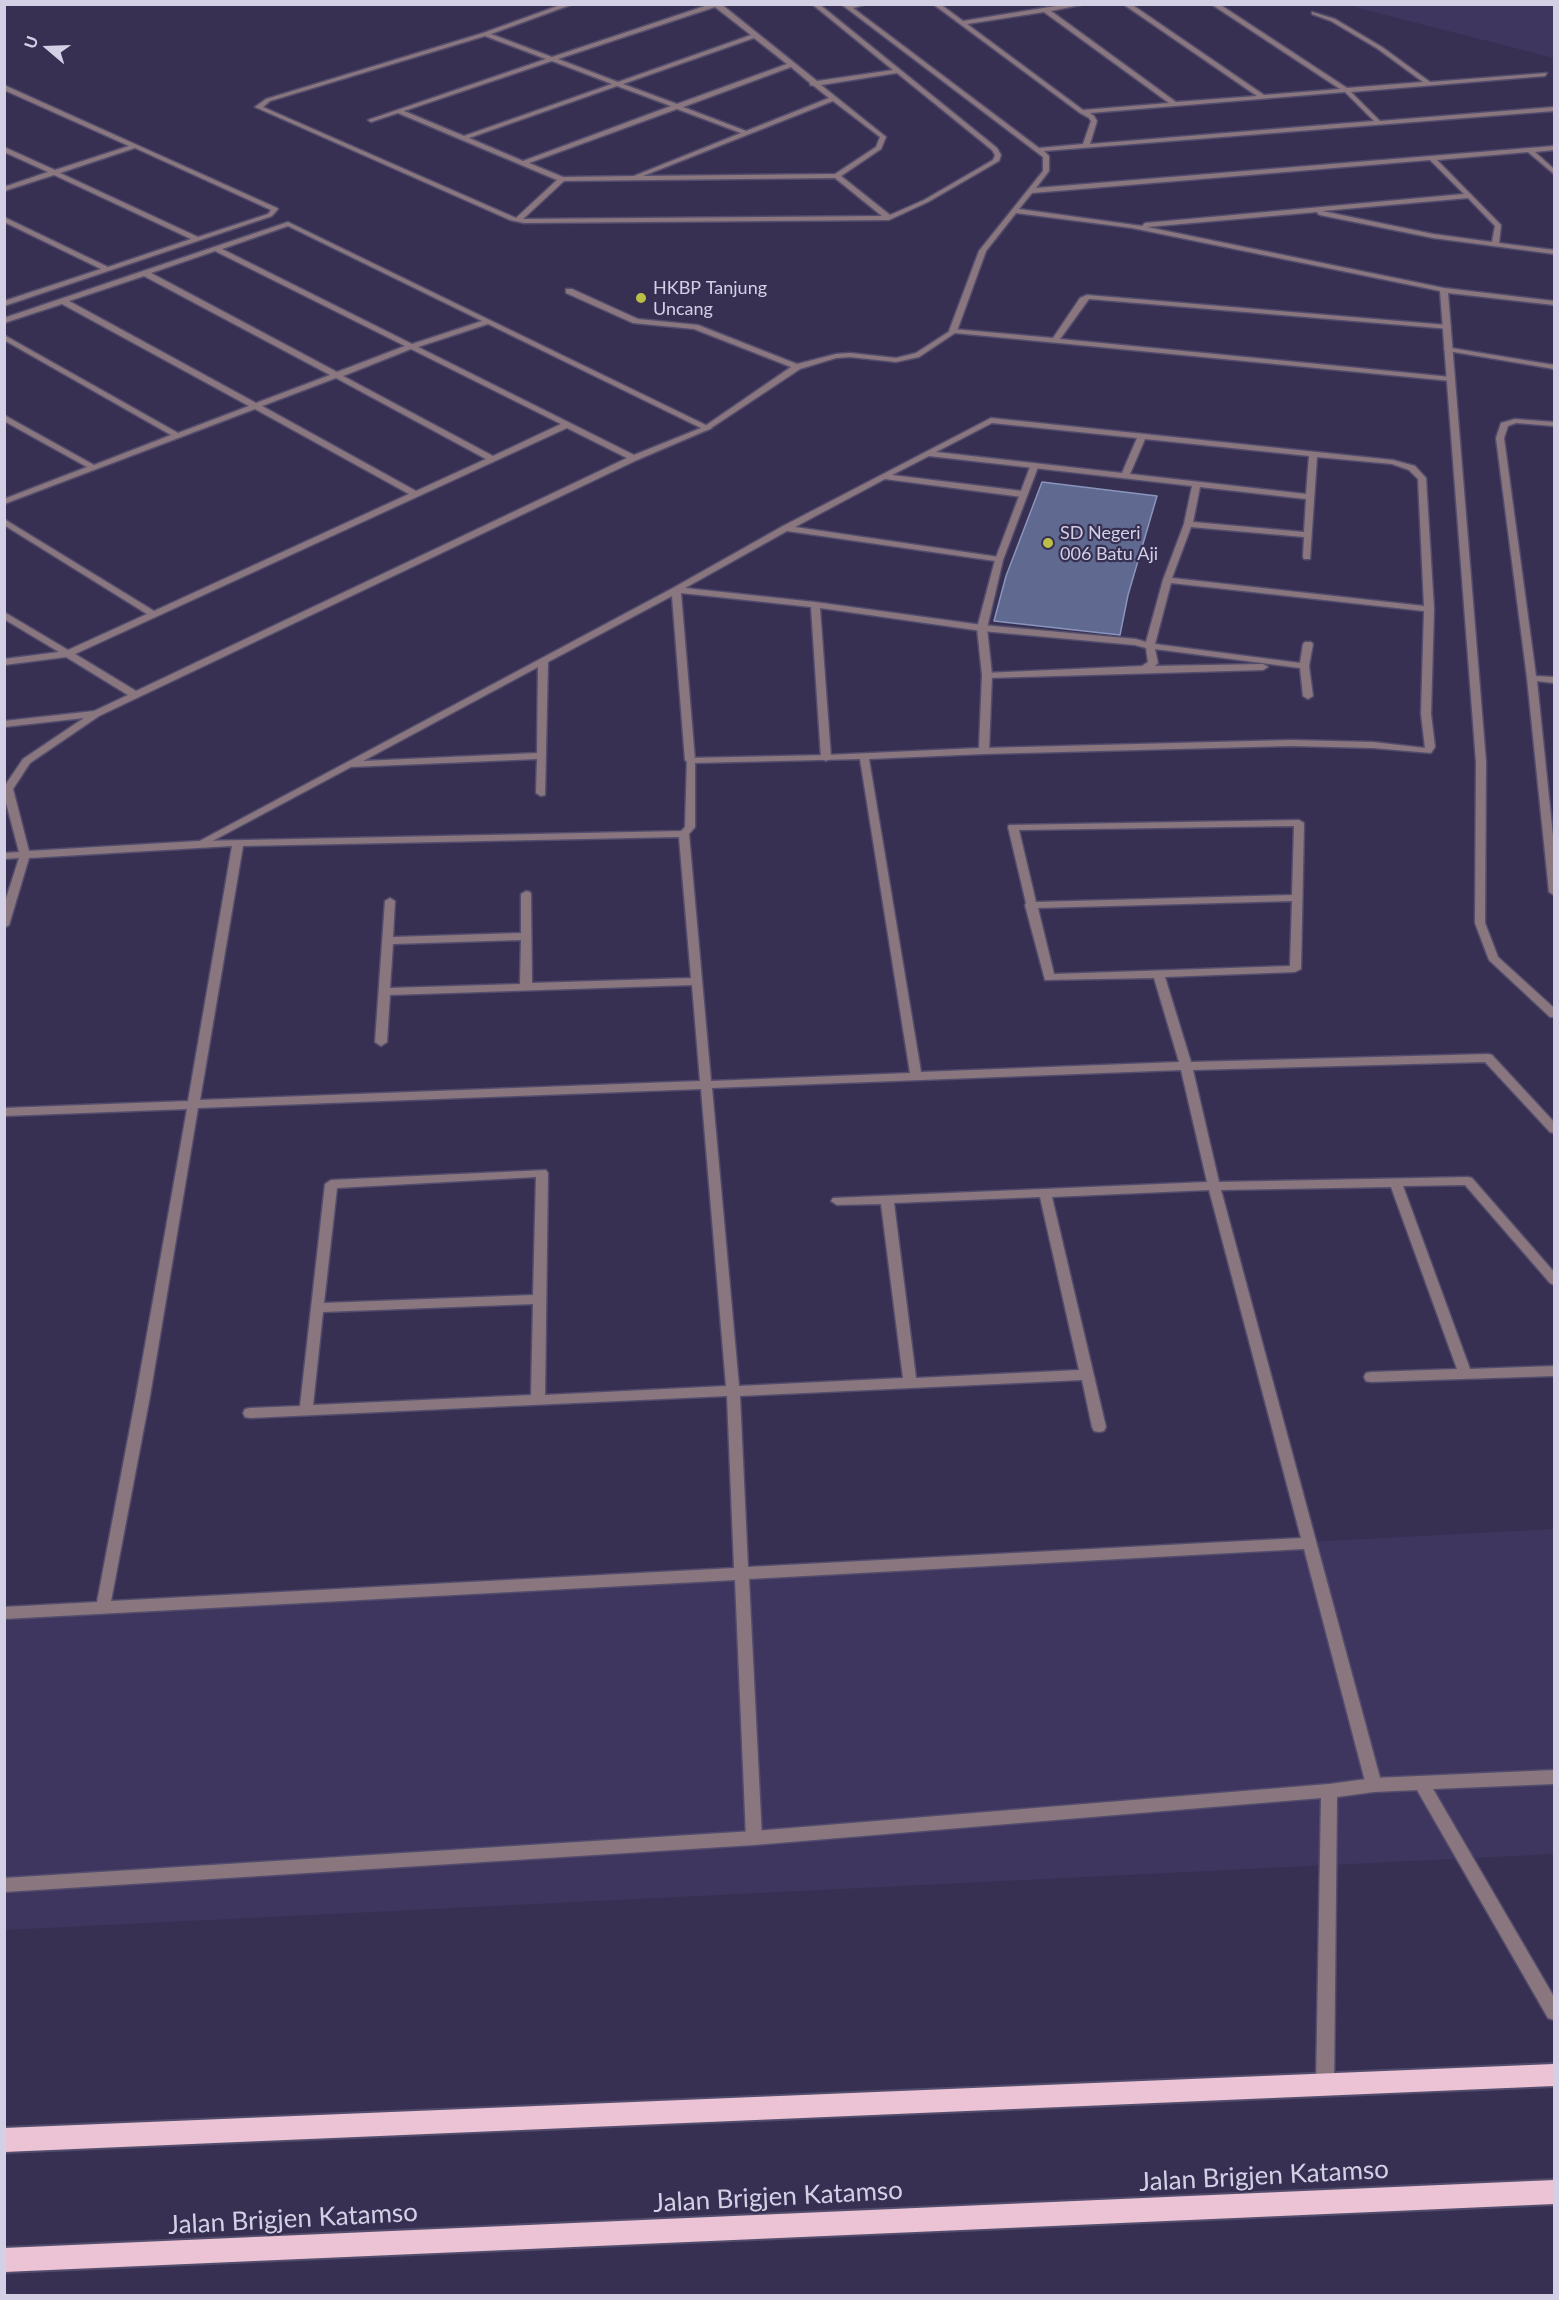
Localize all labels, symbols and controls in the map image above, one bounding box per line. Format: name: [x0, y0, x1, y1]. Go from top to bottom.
north arrow: [18, 18, 78, 78]
text: U: [20, 33, 41, 51]
place label: HKBP Tanjung Uncang: [653, 277, 767, 320]
marker: HKBP Tanjung Uncang: [634, 291, 648, 305]
place label: SD Negeri 006 Batu Aji: [1060, 522, 1158, 564]
marker: SD Negeri 006 Batu Aji: [1041, 536, 1055, 550]
street label: Jalan Brigjen Katamso: [1138, 2154, 1390, 2198]
street label: Jalan Brigjen Katamso: [652, 2175, 904, 2219]
street label: Jalan Brigjen Katamso: [167, 2197, 419, 2241]

